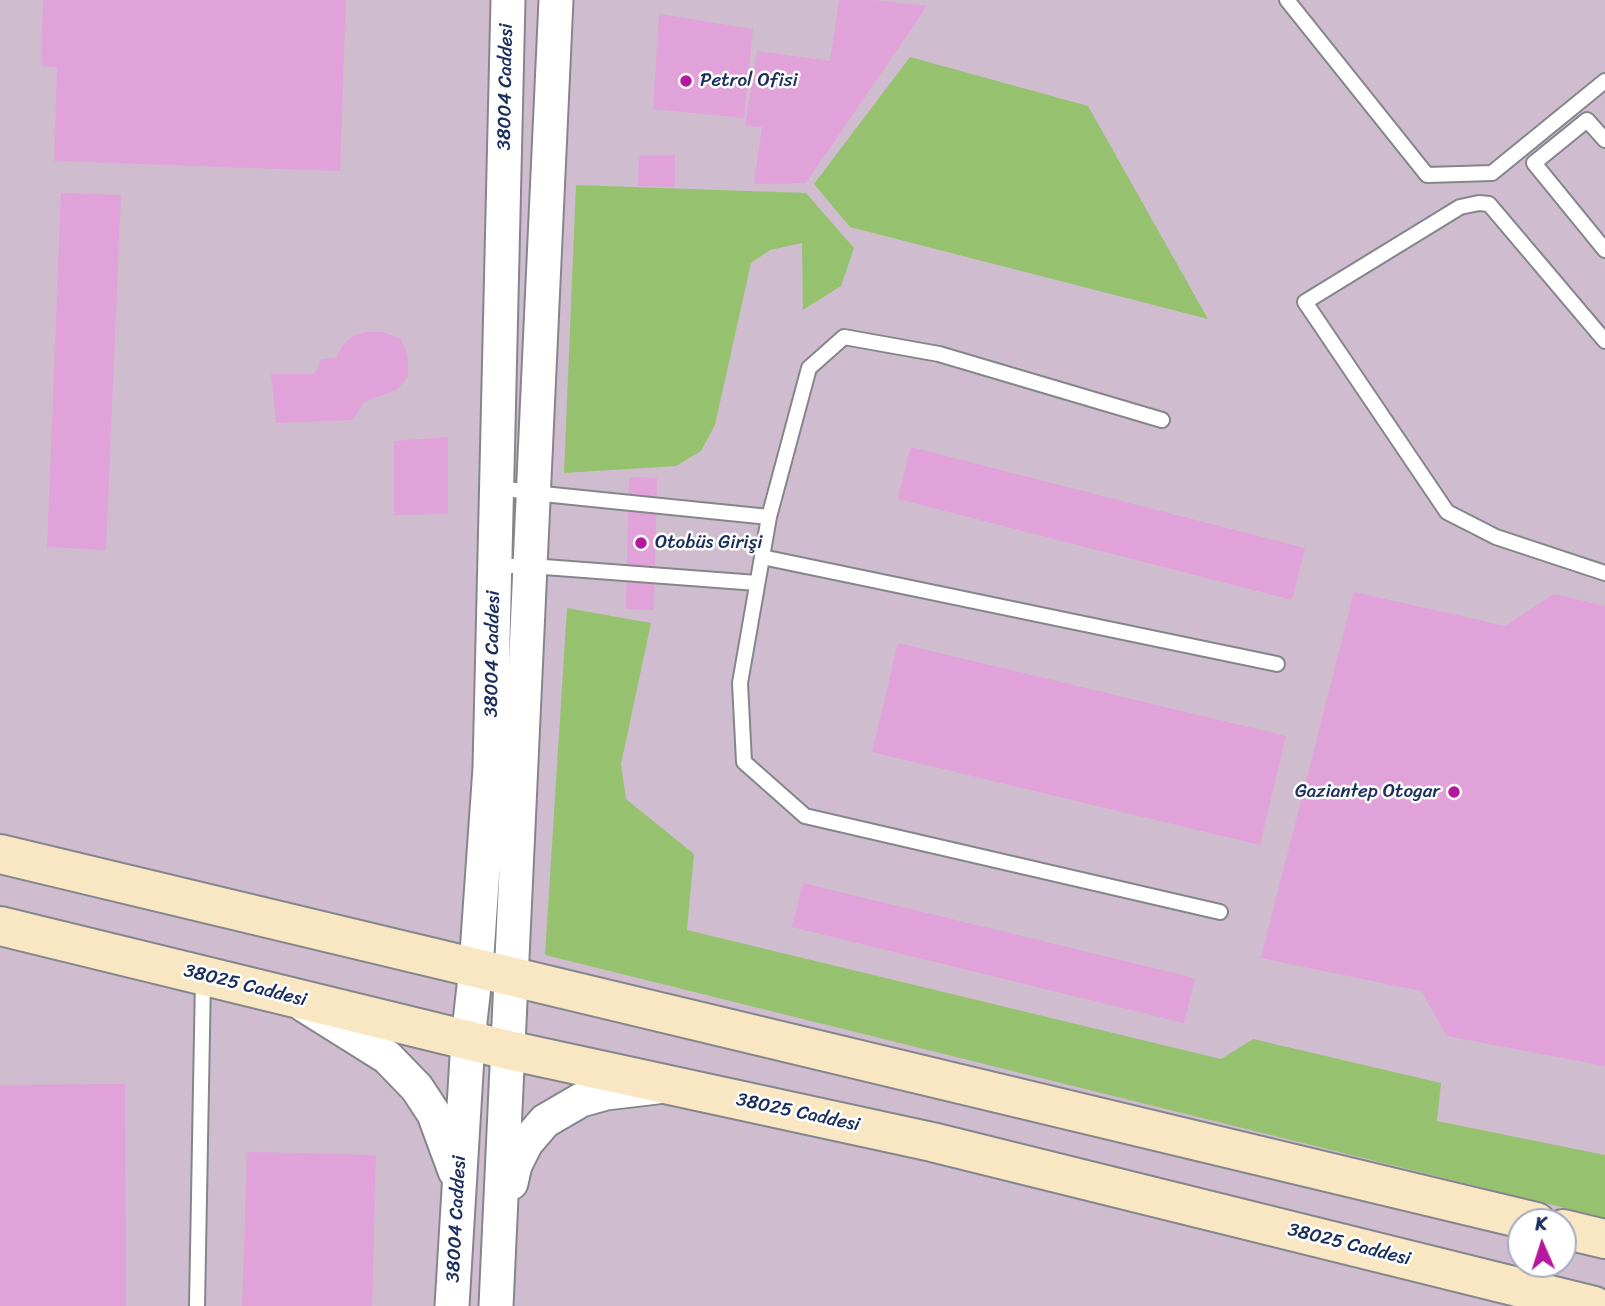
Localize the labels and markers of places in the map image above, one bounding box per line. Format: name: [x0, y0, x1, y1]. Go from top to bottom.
place label: Petrol Ofisi: [700, 70, 798, 92]
marker: Petrol Ofisi: [678, 73, 694, 89]
place label: Otobüs Girişi: [655, 532, 762, 554]
marker: Otobüs Girişi: [633, 535, 649, 551]
place label: Gaziantep Otogar: [1295, 781, 1440, 803]
marker: Gaziantep Otogar: [1446, 784, 1462, 800]

